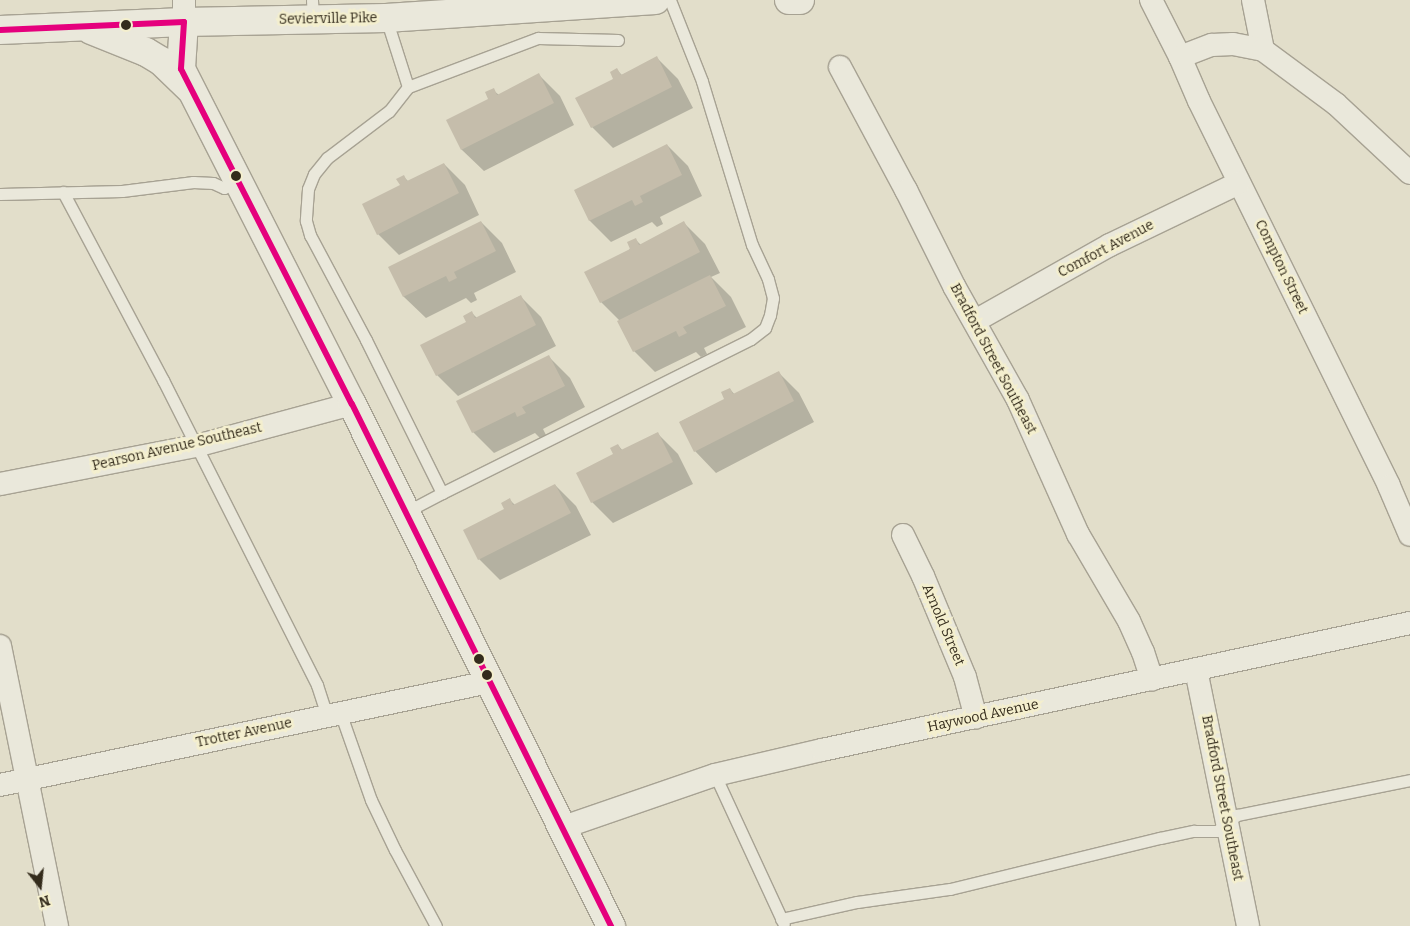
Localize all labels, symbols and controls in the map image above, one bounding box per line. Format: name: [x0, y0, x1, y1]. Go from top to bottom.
street label: Sevierville Pike: [279, 10, 377, 28]
unlabelled marker: [121, 20, 131, 30]
unlabelled marker: [231, 171, 241, 181]
street label: Comfort Avenue: [1055, 217, 1157, 281]
street label: Compton Street: [1251, 217, 1311, 317]
street label: Bradford Street Southeast: [946, 281, 1040, 437]
street label: Pearson Avenue Southeast: [91, 419, 263, 475]
street label: Arnold Street: [918, 582, 968, 668]
unlabelled marker: [474, 654, 484, 664]
unlabelled marker: [482, 670, 492, 680]
street label: Haywood Avenue: [926, 696, 1040, 736]
street label: Bradford Street Southeast: [1198, 714, 1246, 882]
street label: Trotter Avenue: [195, 715, 293, 751]
north arrow: [15, 861, 65, 911]
text: N: [37, 891, 52, 911]

